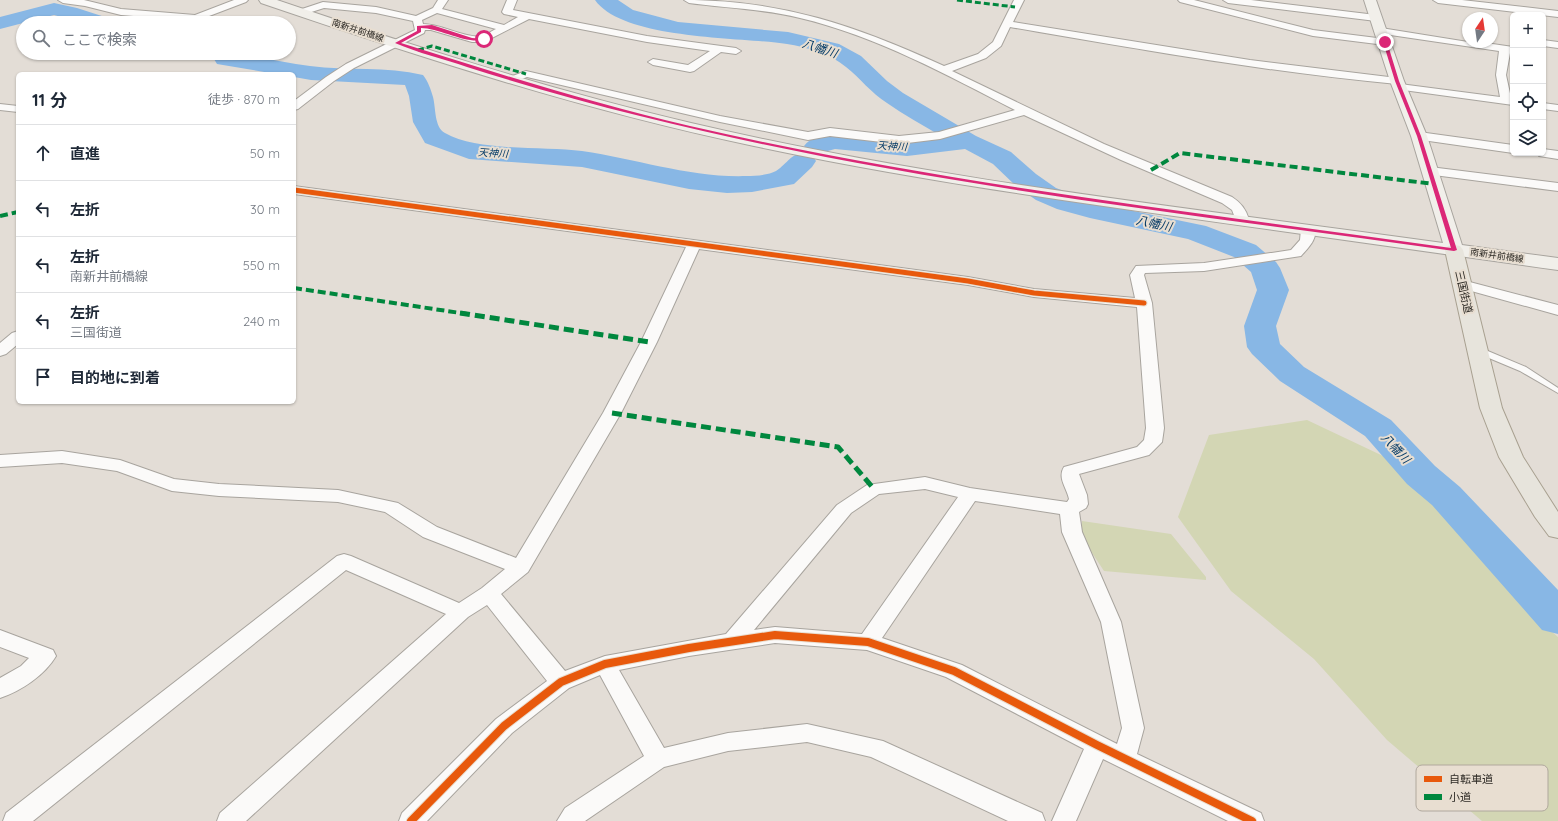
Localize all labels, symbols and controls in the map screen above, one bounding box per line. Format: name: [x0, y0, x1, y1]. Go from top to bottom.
north arrow: [1462, 12, 1498, 48]
map controls: [1510, 12, 1546, 156]
button: +: [1510, 12, 1546, 48]
search box: [16, 16, 296, 60]
street label: 南新井前橋線: [331, 16, 386, 44]
icon: search: [30, 27, 52, 49]
text: ここで検索: [62, 30, 137, 49]
route start: [475, 30, 493, 48]
route end: [1376, 33, 1394, 51]
water label: 八幡川: [801, 35, 841, 61]
button: −: [1510, 48, 1546, 84]
button: locate: [1510, 84, 1546, 120]
text: 11 分: [32, 89, 67, 110]
text: 徒歩 · 870 m: [208, 91, 280, 107]
button: layers: [1510, 120, 1546, 156]
water label: 天神川: [877, 138, 908, 154]
icon: ahead: [32, 142, 54, 164]
text: 直進: [70, 144, 100, 163]
text: 50 m: [250, 145, 280, 161]
water label: 天神川: [478, 145, 509, 161]
icon: left: [32, 198, 54, 220]
text: 左折: [70, 200, 100, 219]
text: 30 m: [250, 201, 280, 217]
water label: 八幡川: [1135, 212, 1175, 234]
street label: 南新井前橋線: [1469, 246, 1525, 264]
text: 左折: [70, 247, 100, 266]
icon: left: [32, 254, 54, 276]
text: 550 m: [243, 257, 280, 273]
text: 南新井前橋線: [70, 268, 148, 284]
street label: 三国街道: [1452, 269, 1476, 315]
text: 左折: [70, 303, 100, 322]
icon: left: [32, 310, 54, 332]
text: 240 m: [243, 313, 280, 329]
text: 三国街道: [70, 324, 122, 340]
icon: arrive: [32, 366, 54, 388]
text: 目的地に到着: [70, 368, 160, 387]
water label: 八幡川: [1378, 430, 1415, 468]
legend: [1416, 765, 1548, 811]
text: 自転車道: [1449, 772, 1493, 786]
text: 小道: [1449, 790, 1471, 804]

